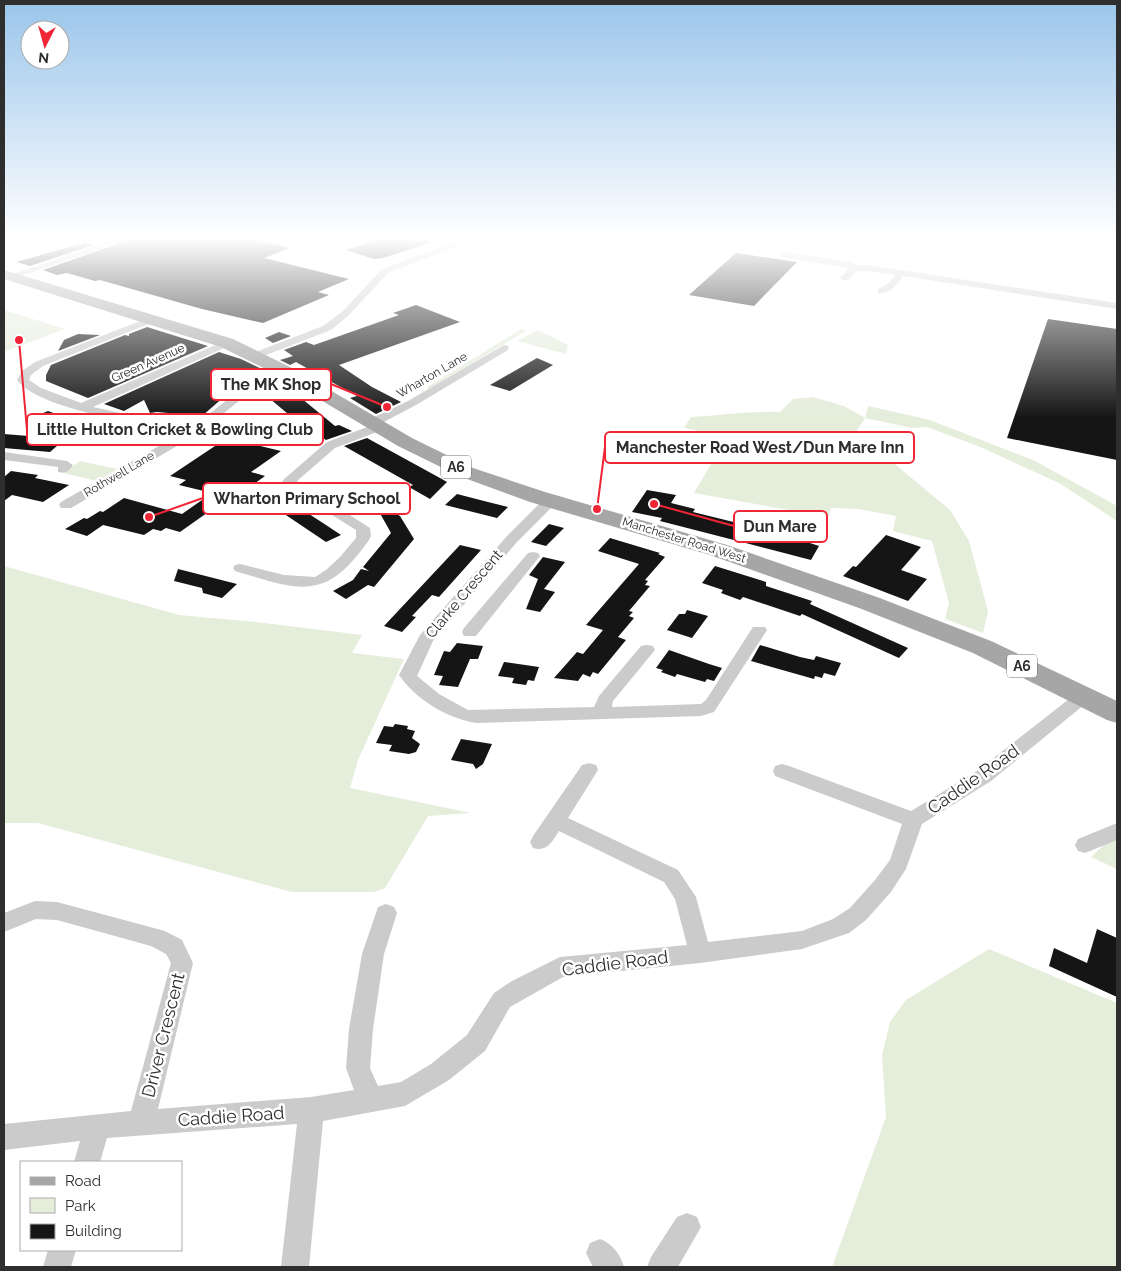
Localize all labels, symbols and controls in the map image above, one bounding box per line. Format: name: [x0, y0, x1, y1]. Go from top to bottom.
north arrow: [20, 20, 70, 70]
text: N: [37, 49, 50, 66]
street label: Green Avenue: [109, 341, 187, 385]
street label: Wharton Lane: [394, 349, 470, 401]
callout: The MK Shop: [211, 369, 331, 400]
text: The MK Shop: [221, 375, 321, 394]
callout: Little Hulton Cricket & Bowling Club: [27, 414, 323, 445]
text: Little Hulton Cricket & Bowling Club: [37, 420, 313, 439]
callout: Manchester Road West/Dun Mare Inn: [605, 432, 914, 463]
text: Manchester Road West/Dun Mare Inn: [616, 438, 904, 457]
street label: Rothwell Lane: [81, 448, 157, 500]
road number: A6: [441, 456, 471, 478]
callout: Wharton Primary School: [203, 483, 410, 514]
text: Wharton Primary School: [214, 489, 401, 508]
callout: Dun Mare: [734, 511, 827, 542]
street label: Manchester Road West: [621, 515, 747, 565]
text: Dun Mare: [743, 517, 817, 536]
street label: Clarke Crescent: [422, 546, 506, 642]
road number: A6: [1007, 654, 1037, 678]
street label: Caddie Road: [923, 740, 1023, 818]
street label: Caddie Road: [561, 946, 669, 980]
street label: Driver Crescent: [137, 970, 189, 1100]
street label: Caddie Road: [177, 1102, 285, 1130]
legend: [20, 1161, 182, 1251]
text: Road: [65, 1172, 101, 1190]
text: Park: [65, 1197, 96, 1215]
text: Building: [65, 1222, 122, 1240]

